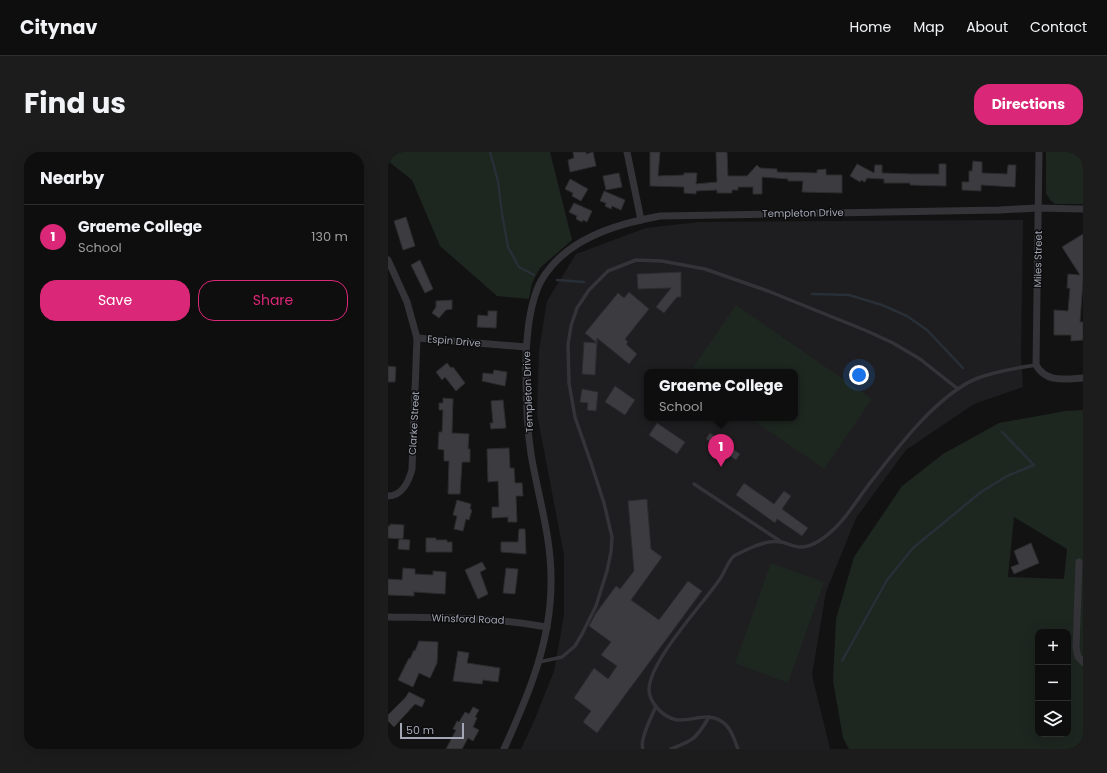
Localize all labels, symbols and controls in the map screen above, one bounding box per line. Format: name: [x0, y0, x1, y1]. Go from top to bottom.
text: Citynav: [20, 14, 97, 41]
text: Home: [849, 17, 891, 37]
text: Map: [913, 17, 944, 37]
text: About: [966, 17, 1008, 37]
text: Contact: [1030, 17, 1087, 37]
text: Find us: [24, 84, 126, 123]
button: Directions: [974, 84, 1083, 125]
text: Nearby: [40, 166, 104, 190]
street label: Templeton Drive: [762, 205, 844, 221]
text: Graeme College: [78, 216, 202, 237]
text: 1: [51, 227, 55, 246]
text: 130 m: [311, 227, 348, 246]
street label: Miles Street: [1030, 230, 1046, 288]
text: School: [78, 238, 122, 257]
button: Save: [40, 280, 190, 321]
button: Share: [198, 280, 348, 321]
street label: Espin Drive: [427, 331, 481, 351]
street label: Templeton Drive: [519, 351, 537, 433]
your location: [849, 365, 869, 385]
popup: [644, 369, 798, 421]
text: Graeme College: [659, 375, 783, 396]
street label: Clarke Street: [405, 390, 423, 455]
text: School: [659, 397, 703, 416]
pin: 1: [708, 434, 734, 467]
street label: Winsford Road: [431, 610, 505, 628]
map controls: [1035, 629, 1071, 737]
button: +: [1035, 629, 1071, 665]
button: −: [1035, 665, 1071, 701]
button: layers: [1035, 701, 1071, 737]
scale bar: [400, 721, 464, 740]
text: 50 m: [406, 722, 434, 738]

